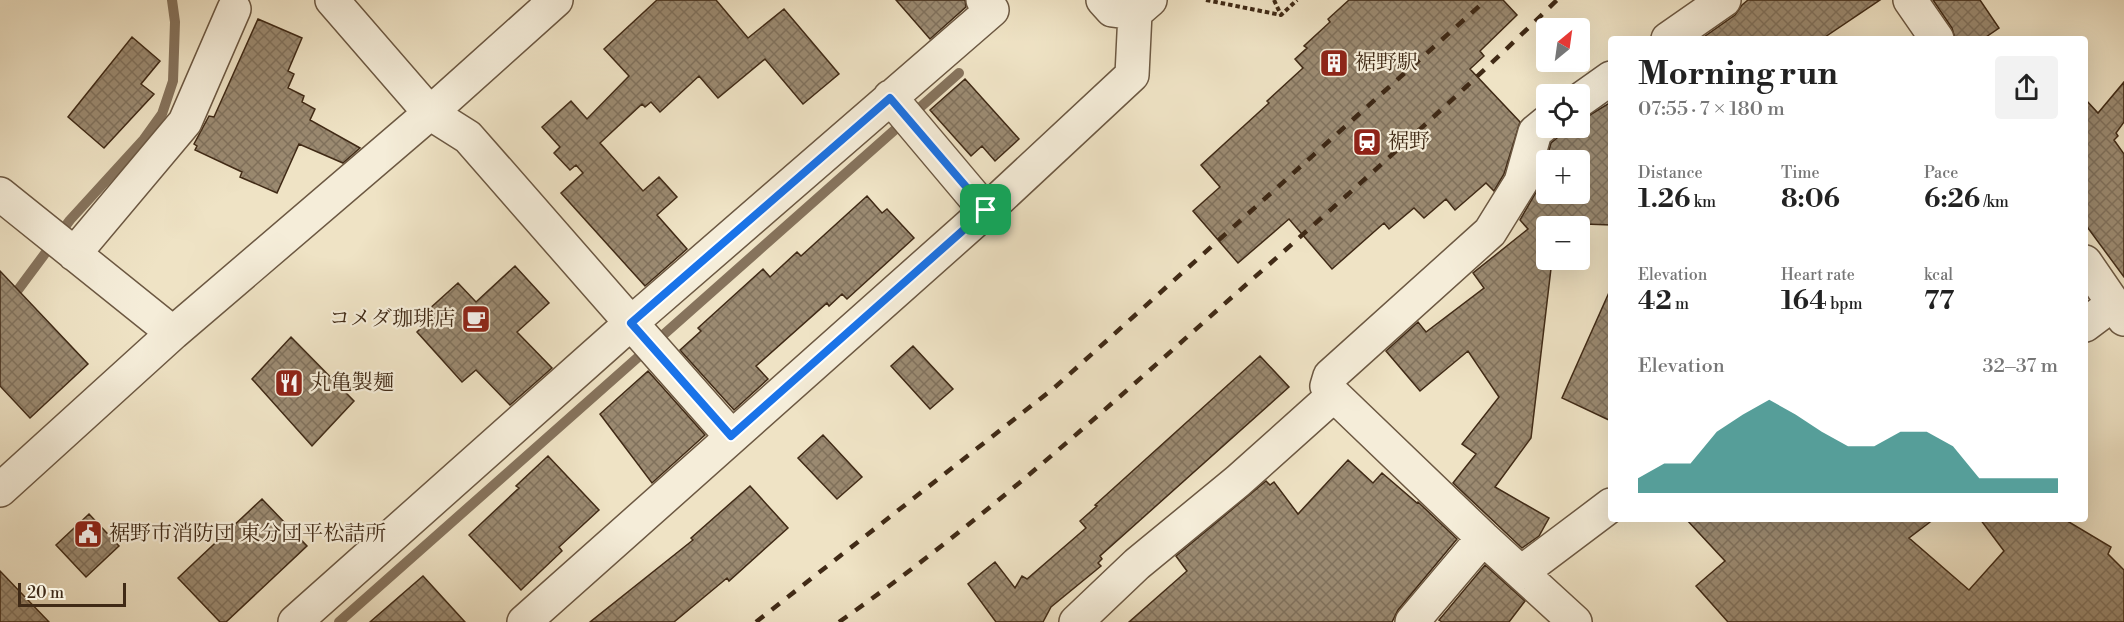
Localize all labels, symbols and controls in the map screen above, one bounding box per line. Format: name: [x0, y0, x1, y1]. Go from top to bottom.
north arrow: [1536, 18, 1590, 72]
map controls: [1536, 18, 1590, 270]
building icon: 裾野駅: [1318, 47, 1350, 79]
place label: 裾野駅: [1355, 50, 1418, 76]
text: Morning run: [1638, 54, 1838, 95]
button: share: [1995, 56, 2058, 119]
button: locate: [1536, 84, 1590, 138]
text: 07:55 · 7 × 180 m: [1638, 97, 1785, 122]
station icon: 裾野: [1351, 126, 1383, 158]
place label: 裾野: [1388, 129, 1430, 155]
button: +: [1536, 150, 1590, 204]
text: Distance: [1638, 163, 1703, 183]
text: Time: [1781, 163, 1820, 183]
text: Pace: [1924, 163, 1958, 183]
text: 1.26: [1638, 183, 1690, 215]
text: 8:06: [1781, 183, 1840, 215]
text: 6:26: [1924, 183, 1980, 215]
pin: [960, 184, 1011, 235]
text: km: [1690, 192, 1716, 212]
text: /km: [1980, 192, 2009, 212]
icon: arrive: [969, 193, 1002, 226]
button: −: [1536, 216, 1590, 270]
text: Elevation: [1638, 265, 1707, 285]
text: Heart rate: [1781, 265, 1855, 285]
text: kcal: [1924, 265, 1953, 285]
text: 42: [1638, 285, 1672, 317]
text: 164: [1781, 285, 1827, 317]
text: 77: [1924, 285, 1954, 317]
text: m: [1672, 294, 1689, 314]
text: bpm: [1827, 294, 1863, 314]
cafe icon: コメダ珈琲店: [460, 303, 492, 335]
place label: コメダ珈琲店: [329, 306, 455, 332]
text: Elevation: [1638, 354, 1725, 379]
text: 32–37 m: [1982, 354, 2058, 379]
restaurant icon: 丸亀製麺: [273, 367, 305, 399]
place label: 丸亀製麺: [310, 370, 394, 396]
public building icon: 裾野市消防団 東分団平松詰所: [72, 518, 104, 550]
place label: 裾野市消防団 東分団平松詰所: [109, 521, 386, 547]
scale bar: [18, 580, 126, 608]
text: 20 m: [27, 583, 64, 603]

